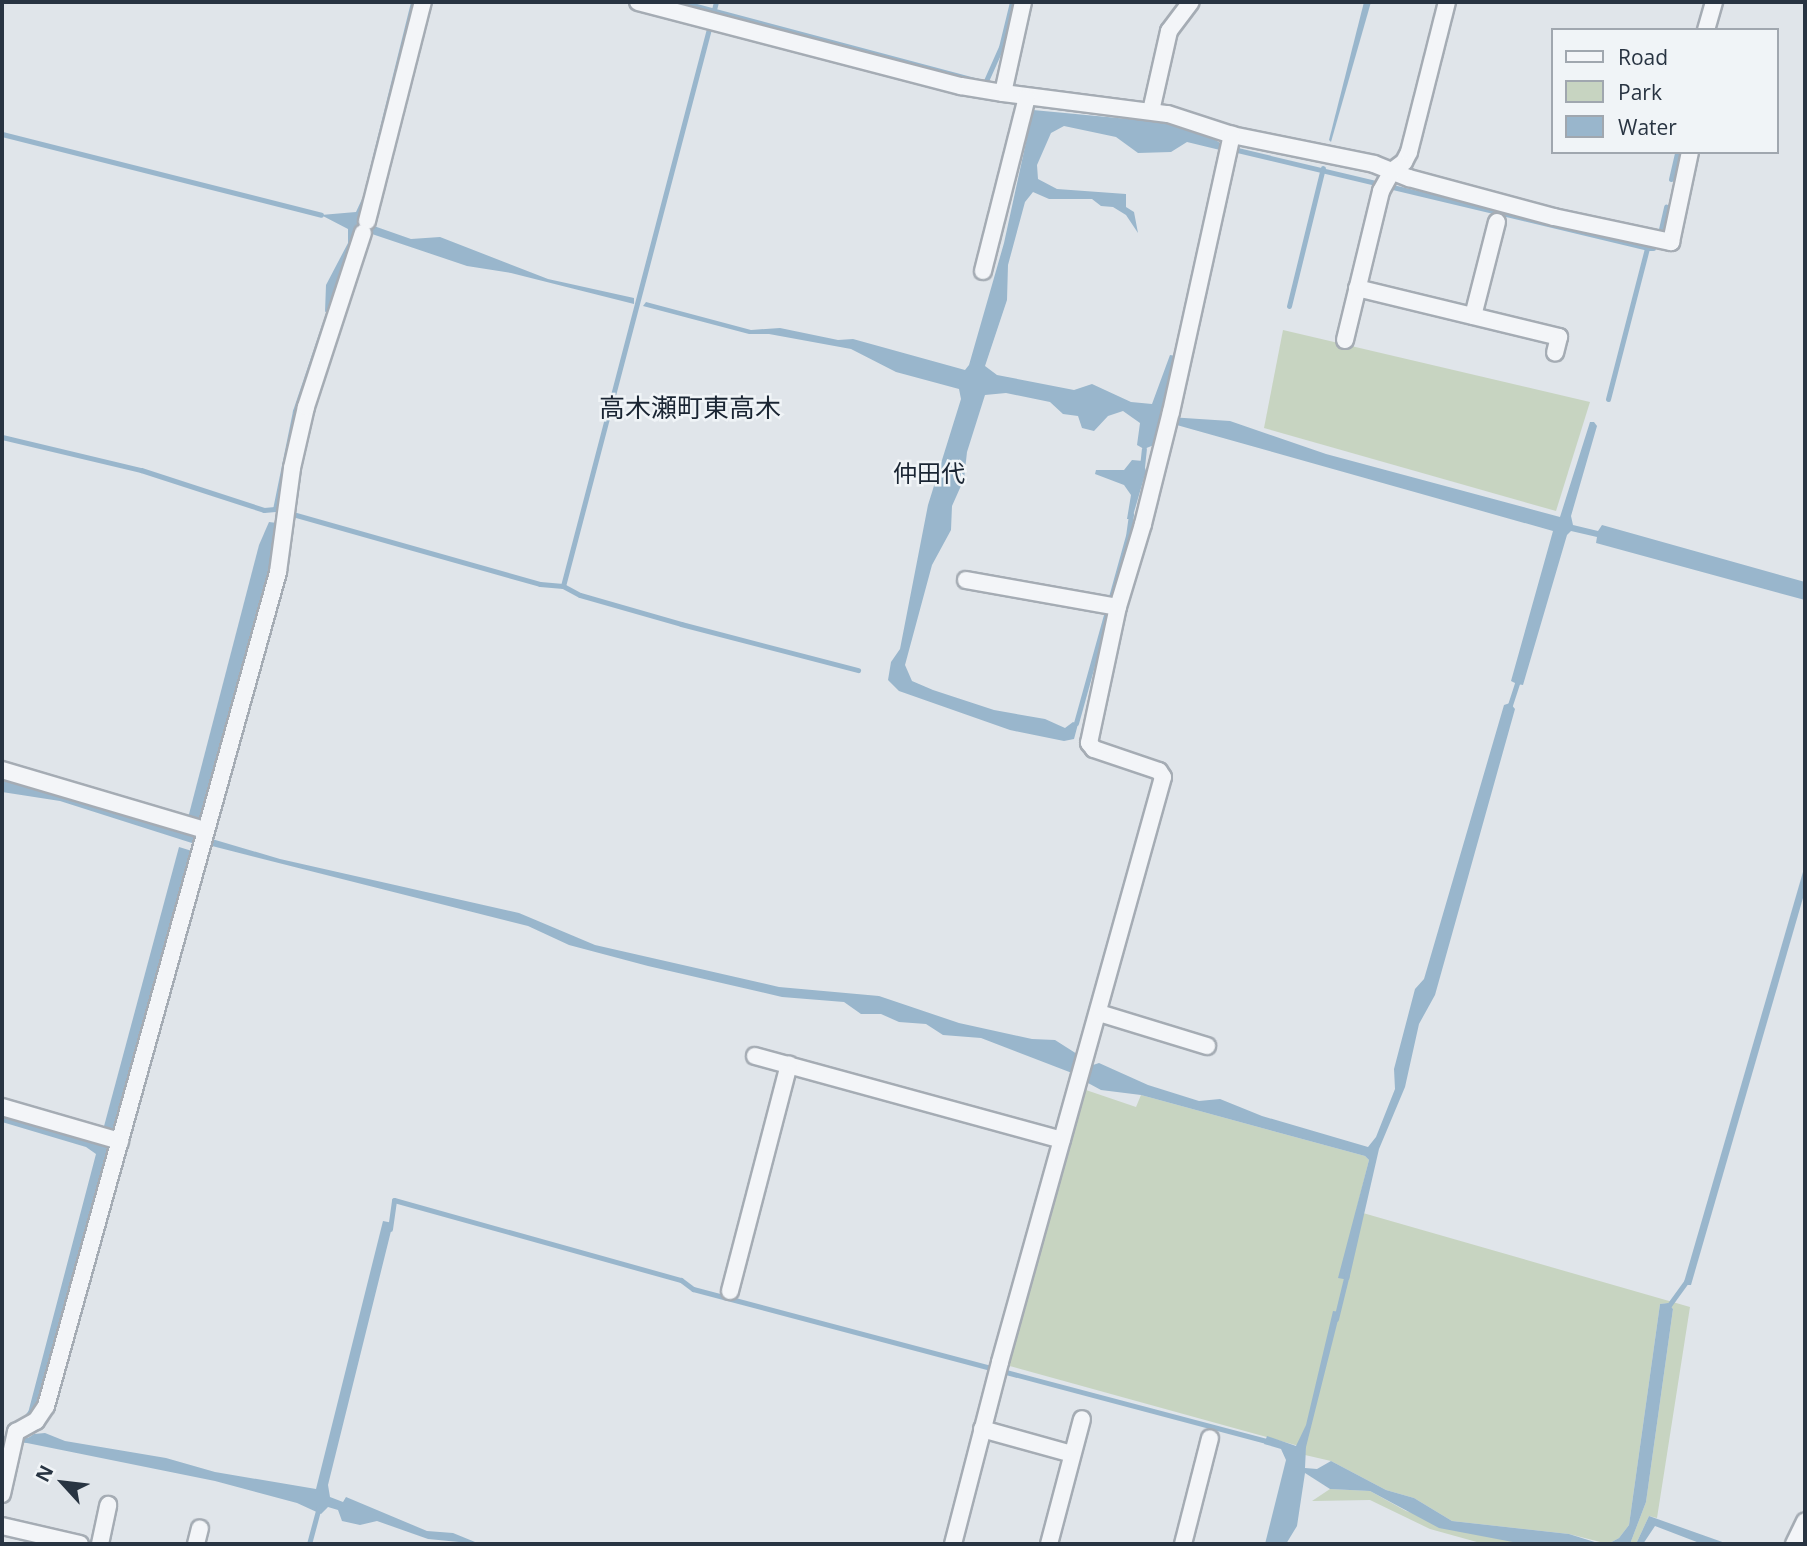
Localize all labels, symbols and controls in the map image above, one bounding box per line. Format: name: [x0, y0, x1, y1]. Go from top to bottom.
legend: [1552, 28, 1779, 154]
text: Road: [1618, 43, 1668, 71]
text: Park: [1618, 78, 1662, 106]
text: Water: [1618, 113, 1677, 141]
district label: 高木瀬町東高木: [599, 392, 781, 424]
district label: 仲田代: [893, 459, 965, 487]
north arrow: [28, 1448, 98, 1518]
text: N: [29, 1461, 59, 1486]

